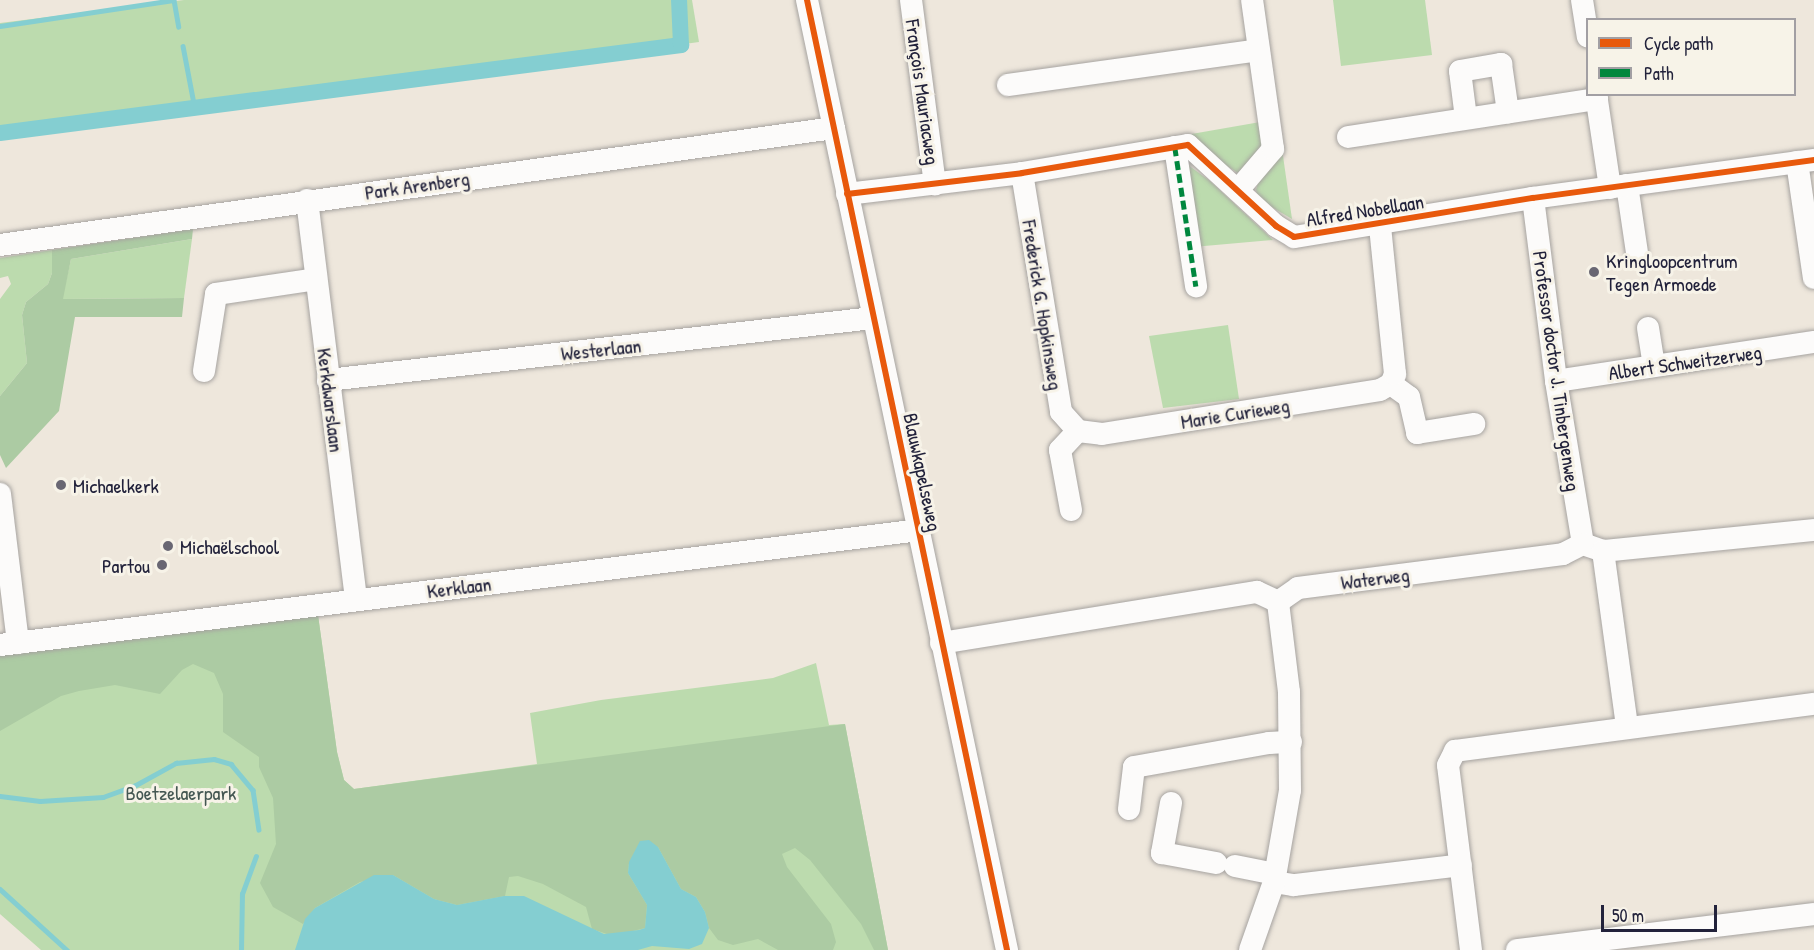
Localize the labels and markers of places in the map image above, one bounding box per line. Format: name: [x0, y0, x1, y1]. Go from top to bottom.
place label: Kringloopcentrum Tegen Armoede: [1606, 248, 1738, 295]
marker: Kringloopcentrum Tegen Armoede: [1587, 265, 1601, 279]
place label: Michaelkerk: [73, 473, 159, 497]
marker: Michaelkerk: [54, 478, 68, 492]
place label: Michaëlschool: [180, 534, 279, 558]
marker: Michaëlschool: [161, 539, 175, 553]
place label: Partou: [102, 553, 150, 577]
marker: Partou: [155, 558, 169, 572]

